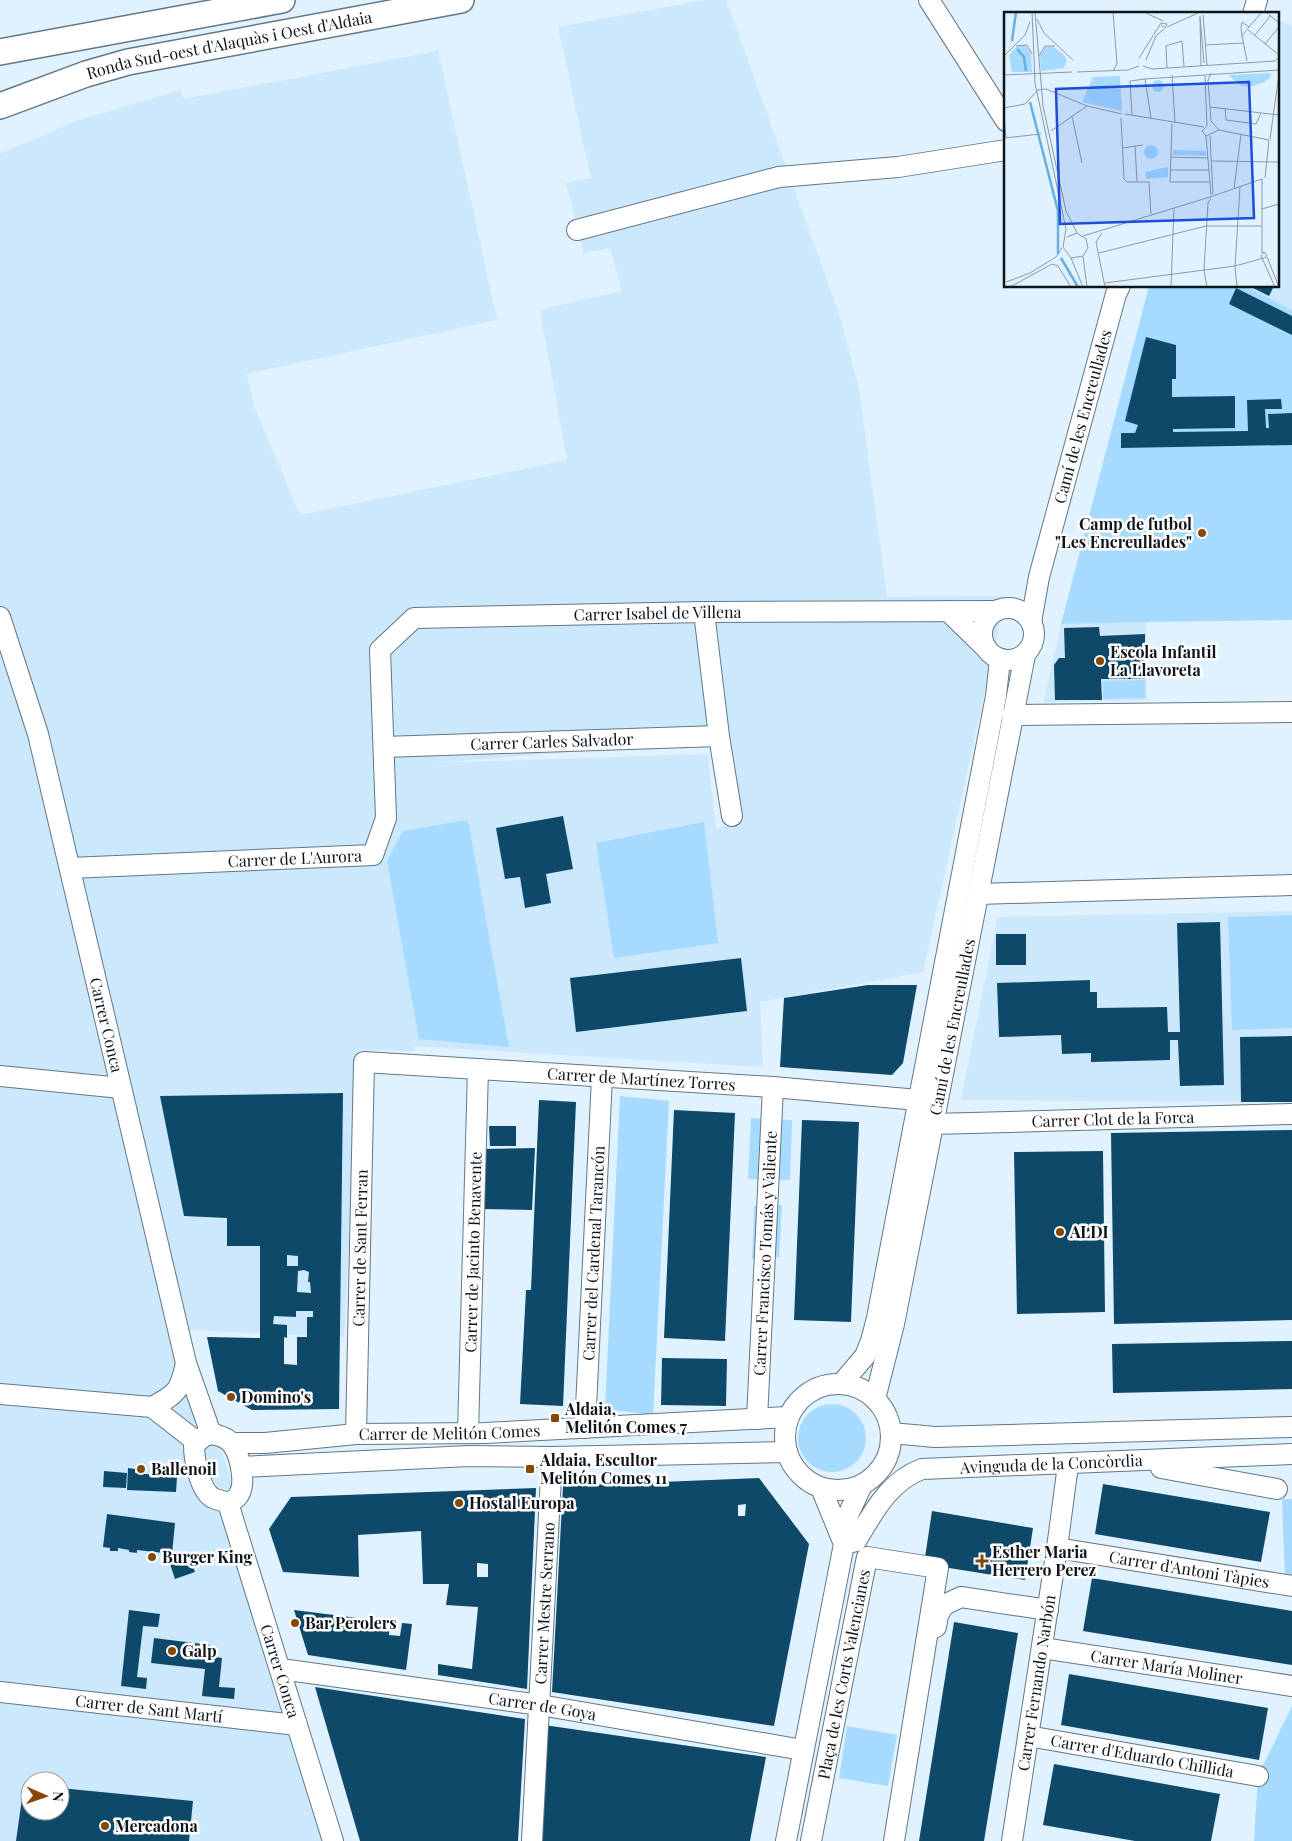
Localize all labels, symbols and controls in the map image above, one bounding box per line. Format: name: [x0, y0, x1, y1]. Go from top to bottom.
street label: Ronda Sud-oest d'Alaquàs i Oest d'Aldaia: [84, 6, 374, 83]
inset map: [1004, 12, 1280, 288]
street label: Camí de les Encreullades: [1048, 327, 1116, 506]
place label: Camp de futbol "Les Encreullades": [1055, 513, 1192, 552]
marker: Camp de futbol "Les Encreullades": [1196, 527, 1208, 539]
street label: Carrer Isabel de Villena: [574, 601, 742, 625]
place label: Escola Infantil La Llavoreta: [1110, 641, 1217, 680]
marker: Escola Infantil La Llavoreta: [1094, 655, 1106, 667]
street label: Carrer Carles Salvador: [470, 728, 634, 754]
street label: Carrer de L'Aurora: [227, 844, 362, 871]
street label: Camí de les Encreullades: [924, 937, 979, 1117]
street label: Carrer Conca: [86, 975, 128, 1075]
street label: Carrer de Martínez Torres: [547, 1062, 736, 1095]
street label: Carrer Clot de la Forca: [1031, 1106, 1195, 1131]
street label: Carrer Francisco Tomás y Valiente: [748, 1130, 781, 1376]
street label: Carrer del Cardenal Tarancón: [577, 1145, 609, 1361]
street label: Carrer de Jacinto Benavente: [459, 1151, 486, 1353]
street label: Carrer de Sant Ferran: [347, 1169, 372, 1327]
place label: ALDI: [1069, 1221, 1108, 1242]
marker: ALDI: [1054, 1226, 1066, 1238]
place label: Domino's: [241, 1386, 311, 1407]
marker: Domino's: [225, 1391, 237, 1403]
place label: Aldaia, Melitón Comes 7: [564, 1398, 688, 1437]
marker: Aldaia, Melitón Comes 7: [549, 1412, 561, 1424]
street label: Carrer de Melitón Comes: [359, 1419, 541, 1444]
place label: Aldaia, Escultor Melitón Comes 11: [539, 1449, 667, 1488]
street label: Avinguda de la Concòrdia: [959, 1449, 1143, 1477]
place label: Ballenoil: [151, 1458, 217, 1479]
marker: Ballenoil: [135, 1463, 147, 1475]
marker: Aldaia, Escultor Melitón Comes 11: [524, 1463, 536, 1475]
place label: Hostal Europa: [469, 1492, 575, 1513]
marker: Hostal Europa: [453, 1497, 465, 1509]
street label: Carrer Mestre Serrano: [529, 1521, 559, 1685]
place label: Esther Maria Herrero Perez: [992, 1541, 1096, 1580]
place label: Burger King: [162, 1546, 253, 1567]
street label: Carrer d'Antoni Tàpies: [1108, 1546, 1271, 1592]
marker: Burger King: [146, 1551, 158, 1563]
marker: Esther Maria Herrero Perez: [976, 1555, 988, 1567]
street label: Plaça de les Corts Valencianes: [812, 1567, 874, 1781]
street label: Carrer Fernando Narbón: [1012, 1593, 1060, 1772]
place label: Bar Perolers: [305, 1612, 397, 1633]
marker: Bar Perolers: [289, 1617, 301, 1629]
street label: Carrer Conca: [256, 1622, 305, 1720]
place label: Galp: [182, 1640, 217, 1661]
marker: Galp: [166, 1645, 178, 1657]
street label: Carrer María Moliner: [1089, 1645, 1244, 1688]
street label: Carrer de Goya: [487, 1687, 598, 1724]
street label: Carrer de Sant Martí: [74, 1689, 224, 1727]
street label: Carrer d'Eduardo Chillida: [1049, 1729, 1236, 1782]
north arrow: [20, 1771, 70, 1821]
text: N: [49, 1791, 68, 1802]
place label: Mercadona: [115, 1815, 198, 1836]
marker: Mercadona: [99, 1820, 111, 1832]

